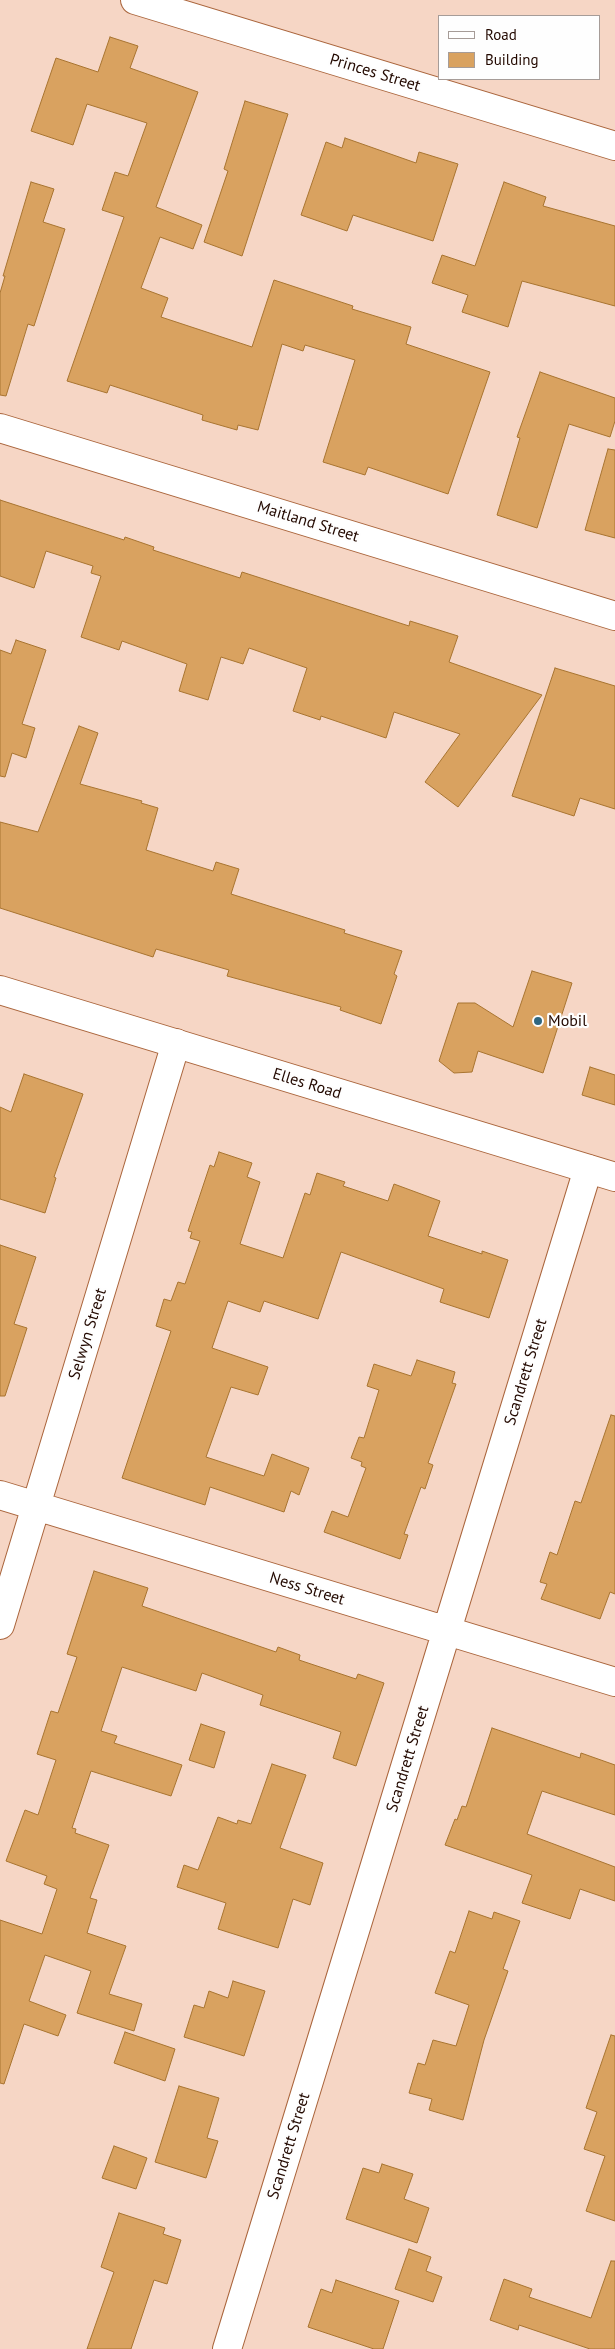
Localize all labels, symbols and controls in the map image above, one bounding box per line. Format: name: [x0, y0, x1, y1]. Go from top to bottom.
legend: [438, 15, 600, 80]
text: Road: [485, 25, 517, 44]
street label: Princes Street: [327, 50, 423, 96]
text: Building: [485, 50, 539, 69]
street label: Maitland Street: [255, 497, 361, 547]
place label: Mobil: [548, 1011, 587, 1031]
marker: Mobil: [532, 1015, 544, 1027]
street label: Elles Road: [270, 1064, 344, 1104]
street label: Selwyn Street: [65, 1286, 111, 1382]
street label: Scandrett Street: [501, 1316, 551, 1428]
street label: Ness Street: [267, 1568, 347, 1610]
street label: Scandrett Street: [383, 1703, 433, 1815]
street label: Scandrett Street: [264, 2090, 314, 2202]

